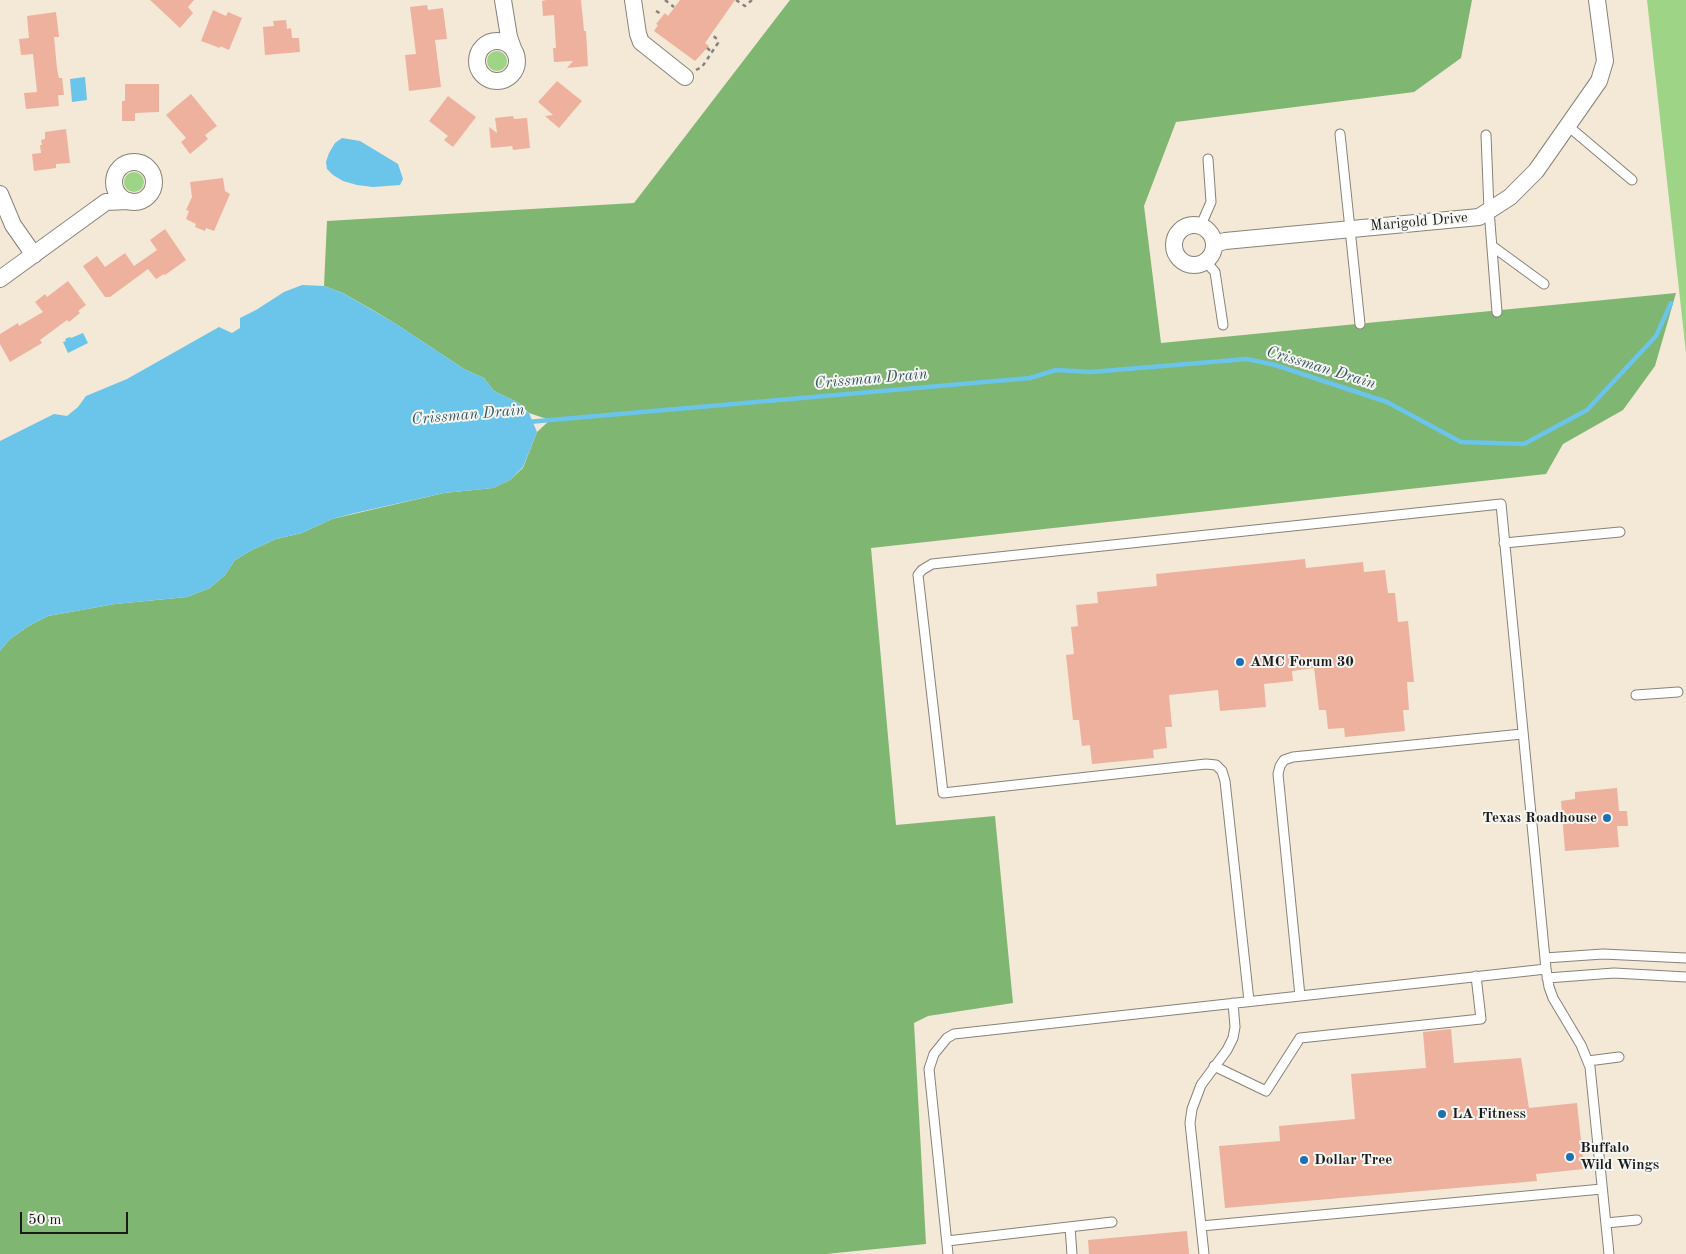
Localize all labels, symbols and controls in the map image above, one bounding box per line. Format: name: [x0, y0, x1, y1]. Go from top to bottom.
street label: Marigold Drive: [1369, 209, 1469, 235]
water label: Crissman Drain: [1264, 342, 1378, 394]
water label: Crissman Drain: [814, 364, 928, 394]
water label: Crissman Drain: [411, 400, 525, 430]
place label: AMC Forum 30: [1250, 653, 1354, 671]
marker: AMC Forum 30: [1234, 656, 1246, 668]
place label: Texas Roadhouse: [1482, 809, 1597, 827]
marker: Texas Roadhouse: [1601, 812, 1613, 824]
place label: LA Fitness: [1452, 1105, 1526, 1123]
marker: LA Fitness: [1436, 1108, 1448, 1120]
place label: Buffalo Wild Wings: [1580, 1139, 1659, 1174]
place label: Dollar Tree: [1314, 1151, 1392, 1169]
marker: Buffalo Wild Wings: [1564, 1151, 1576, 1163]
marker: Dollar Tree: [1298, 1154, 1310, 1166]
scale bar: [22, 1202, 130, 1234]
text: 50 m: [28, 1213, 62, 1228]

